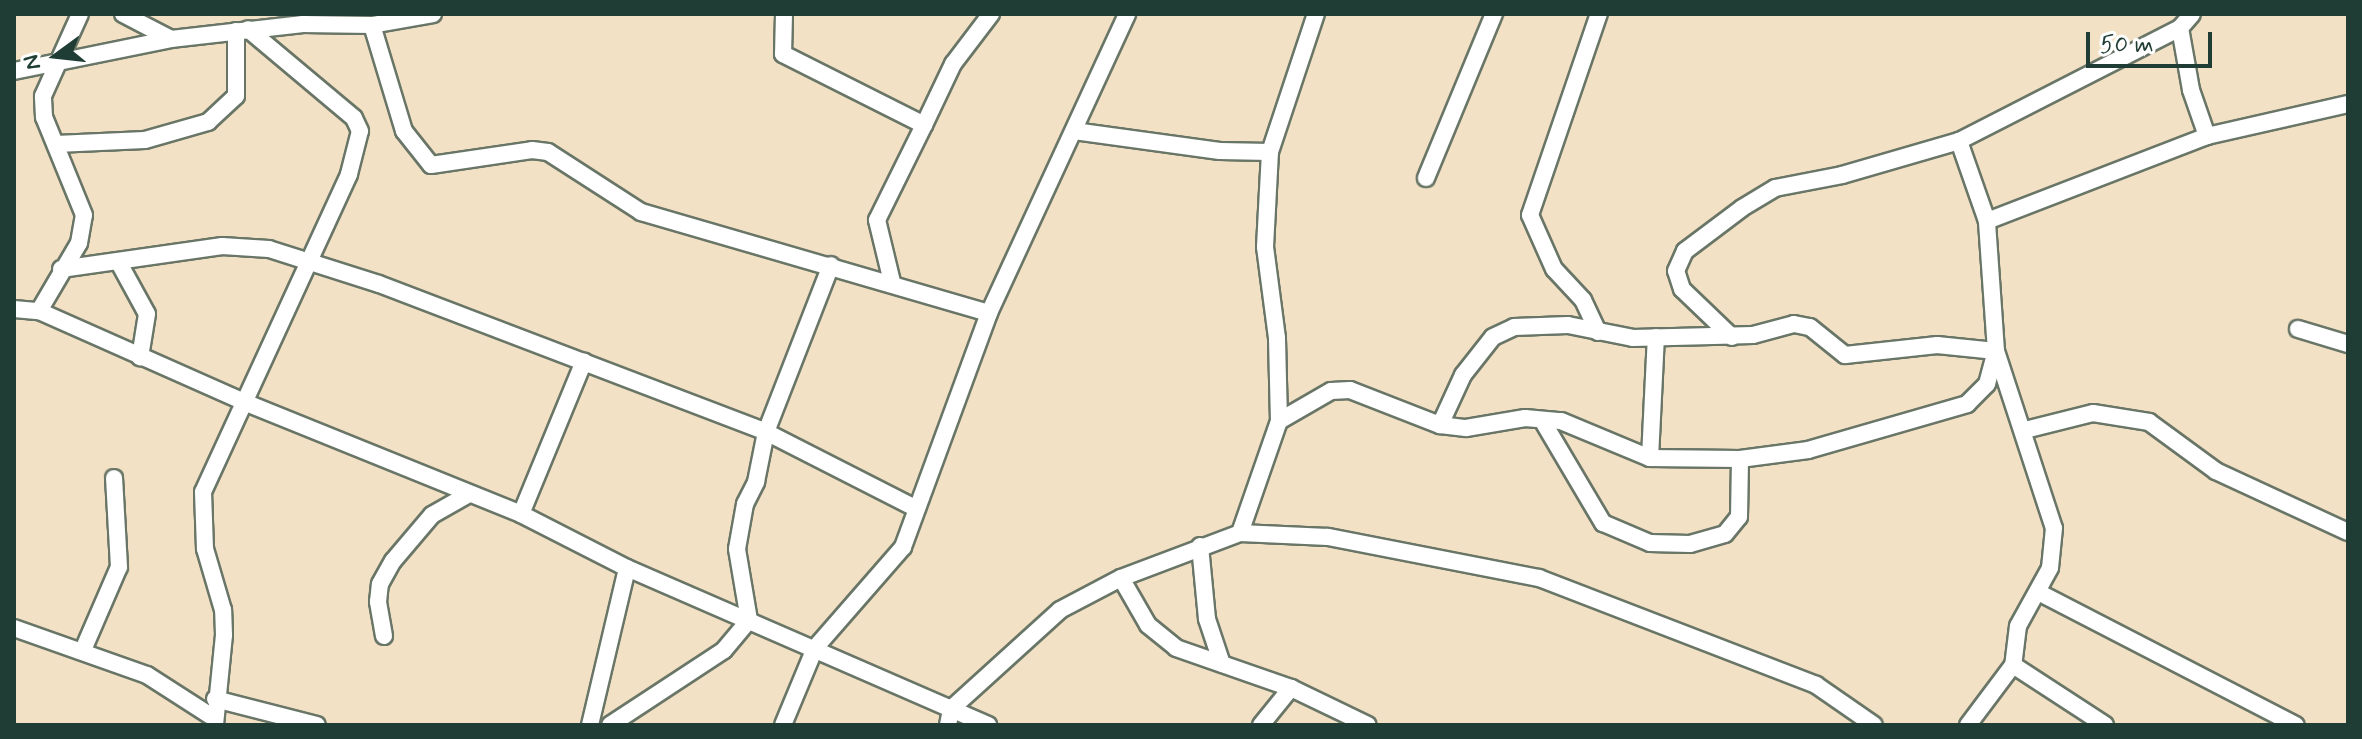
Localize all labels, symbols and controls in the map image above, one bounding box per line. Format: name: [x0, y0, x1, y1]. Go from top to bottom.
north arrow: [16, 16, 96, 96]
scale bar: [2090, 16, 2216, 66]
text: 50 m: [2100, 30, 2154, 61]
text: N: [17, 52, 48, 73]

